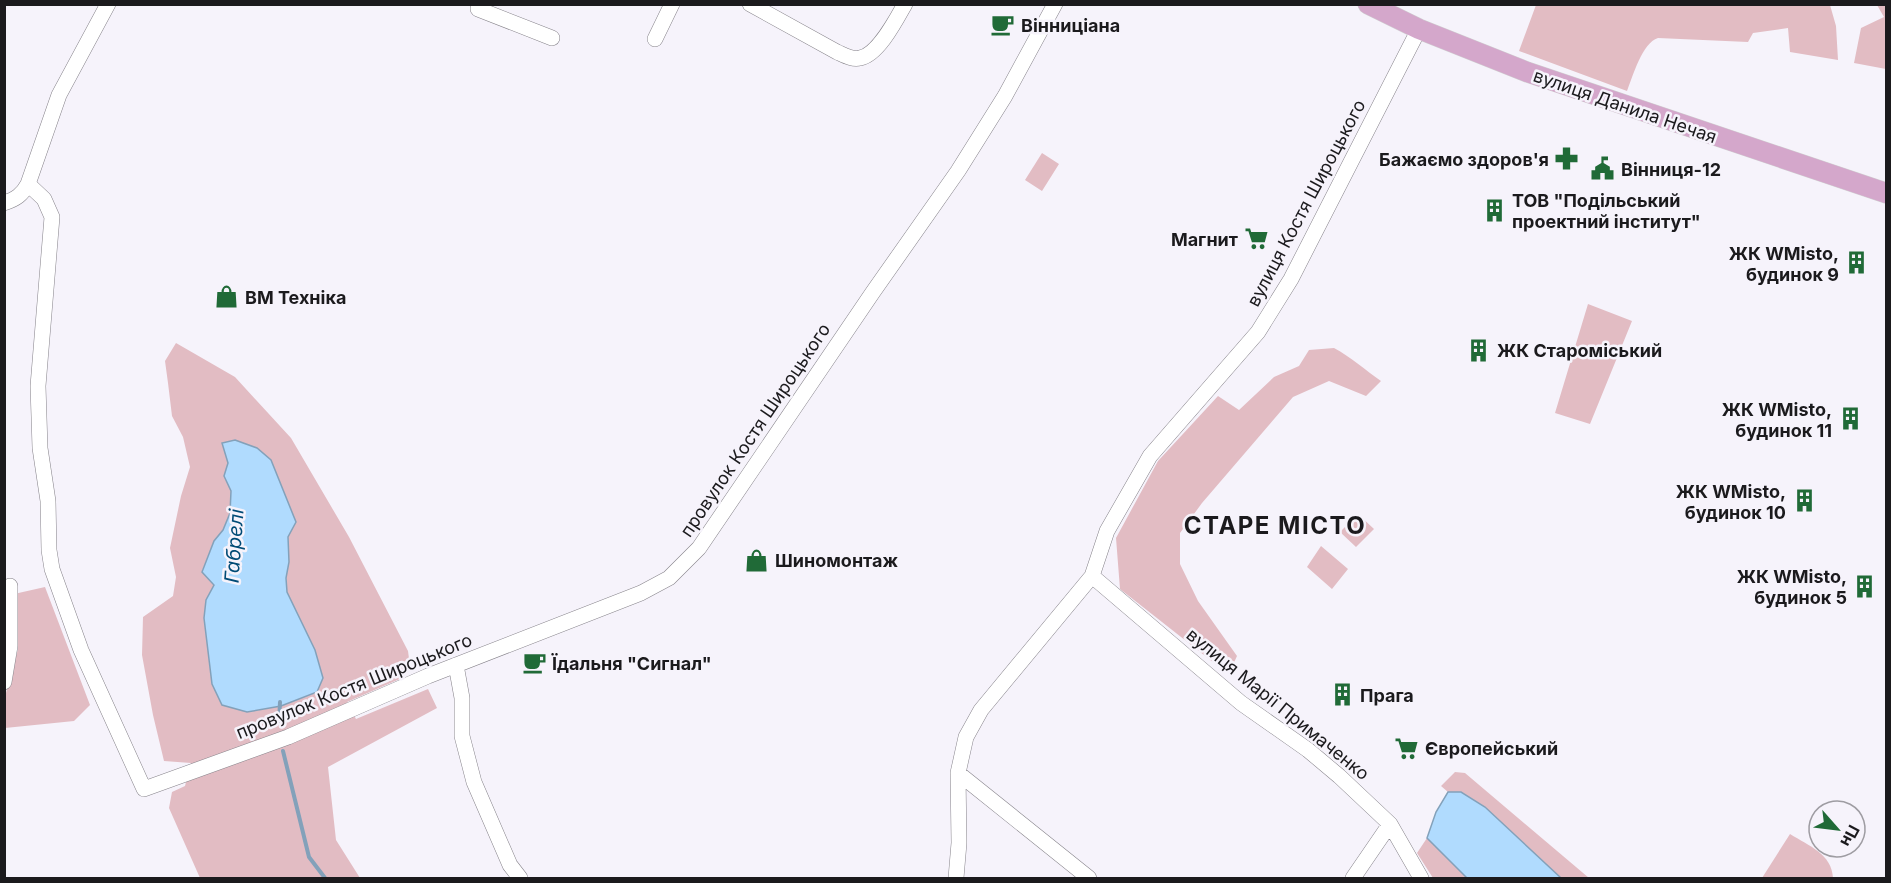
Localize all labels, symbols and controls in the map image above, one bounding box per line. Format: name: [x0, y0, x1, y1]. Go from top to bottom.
cafe icon: Вінниціана: [990, 12, 1016, 38]
place label: Вінниціана: [1021, 15, 1120, 36]
street label: вулиця Данила Нечая: [1531, 65, 1719, 147]
street label: вулиця Костя Широцького: [1242, 96, 1370, 310]
pharmacy icon: Бажаємо здоров'я: [1554, 146, 1580, 172]
place label: Бажаємо здоров'я: [1379, 149, 1549, 170]
public building icon: Вінниця-12: [1590, 156, 1616, 182]
place label: Вінниця-12: [1621, 159, 1721, 180]
place label: ТОВ "Подільський проектний інститут": [1512, 190, 1701, 232]
building icon: ТОВ "Подільський проектний інститут": [1481, 197, 1507, 223]
supermarket icon: Магнит: [1243, 226, 1269, 252]
place label: Магнит: [1171, 229, 1238, 250]
place label: ЖК WMisto, будинок 9: [1729, 243, 1839, 285]
building icon: ЖК WMisto, будинок 9: [1844, 250, 1870, 276]
shop icon: ВМ Техніка: [214, 284, 240, 310]
place label: ВМ Техніка: [245, 287, 346, 308]
street label: провулок Костя Широцького: [676, 319, 834, 541]
building icon: ЖК Староміський: [1466, 337, 1492, 363]
place label: ЖК Староміський: [1497, 340, 1662, 361]
place label: ЖК WMisto, будинок 11: [1722, 399, 1832, 441]
building icon: ЖК WMisto, будинок 11: [1837, 406, 1863, 432]
place label: ЖК WMisto, будинок 10: [1676, 481, 1786, 523]
building icon: ЖК WMisto, будинок 10: [1791, 488, 1817, 514]
water label: Габрелі: [219, 507, 249, 584]
district label: СТАРЕ МІСТО: [1184, 511, 1366, 540]
shop icon: Шиномонтаж: [744, 547, 770, 573]
place label: Шиномонтаж: [775, 550, 898, 571]
place label: ЖК WMisto, будинок 5: [1737, 566, 1847, 608]
building icon: ЖК WMisto, будинок 5: [1852, 573, 1878, 599]
street label: вулиця Марії Примаченко: [1182, 624, 1374, 784]
street label: провулок Костя Широцького: [233, 629, 475, 743]
cafe icon: Їдальня "Сигнал": [521, 650, 547, 676]
place label: Їдальня "Сигнал": [551, 653, 712, 674]
building icon: Прага: [1329, 682, 1355, 708]
place label: Прага: [1360, 685, 1414, 706]
supermarket icon: Європейський: [1394, 735, 1420, 761]
place label: Європейський: [1425, 738, 1558, 759]
north arrow: [1807, 799, 1867, 859]
text: Пн: [1836, 822, 1864, 850]

